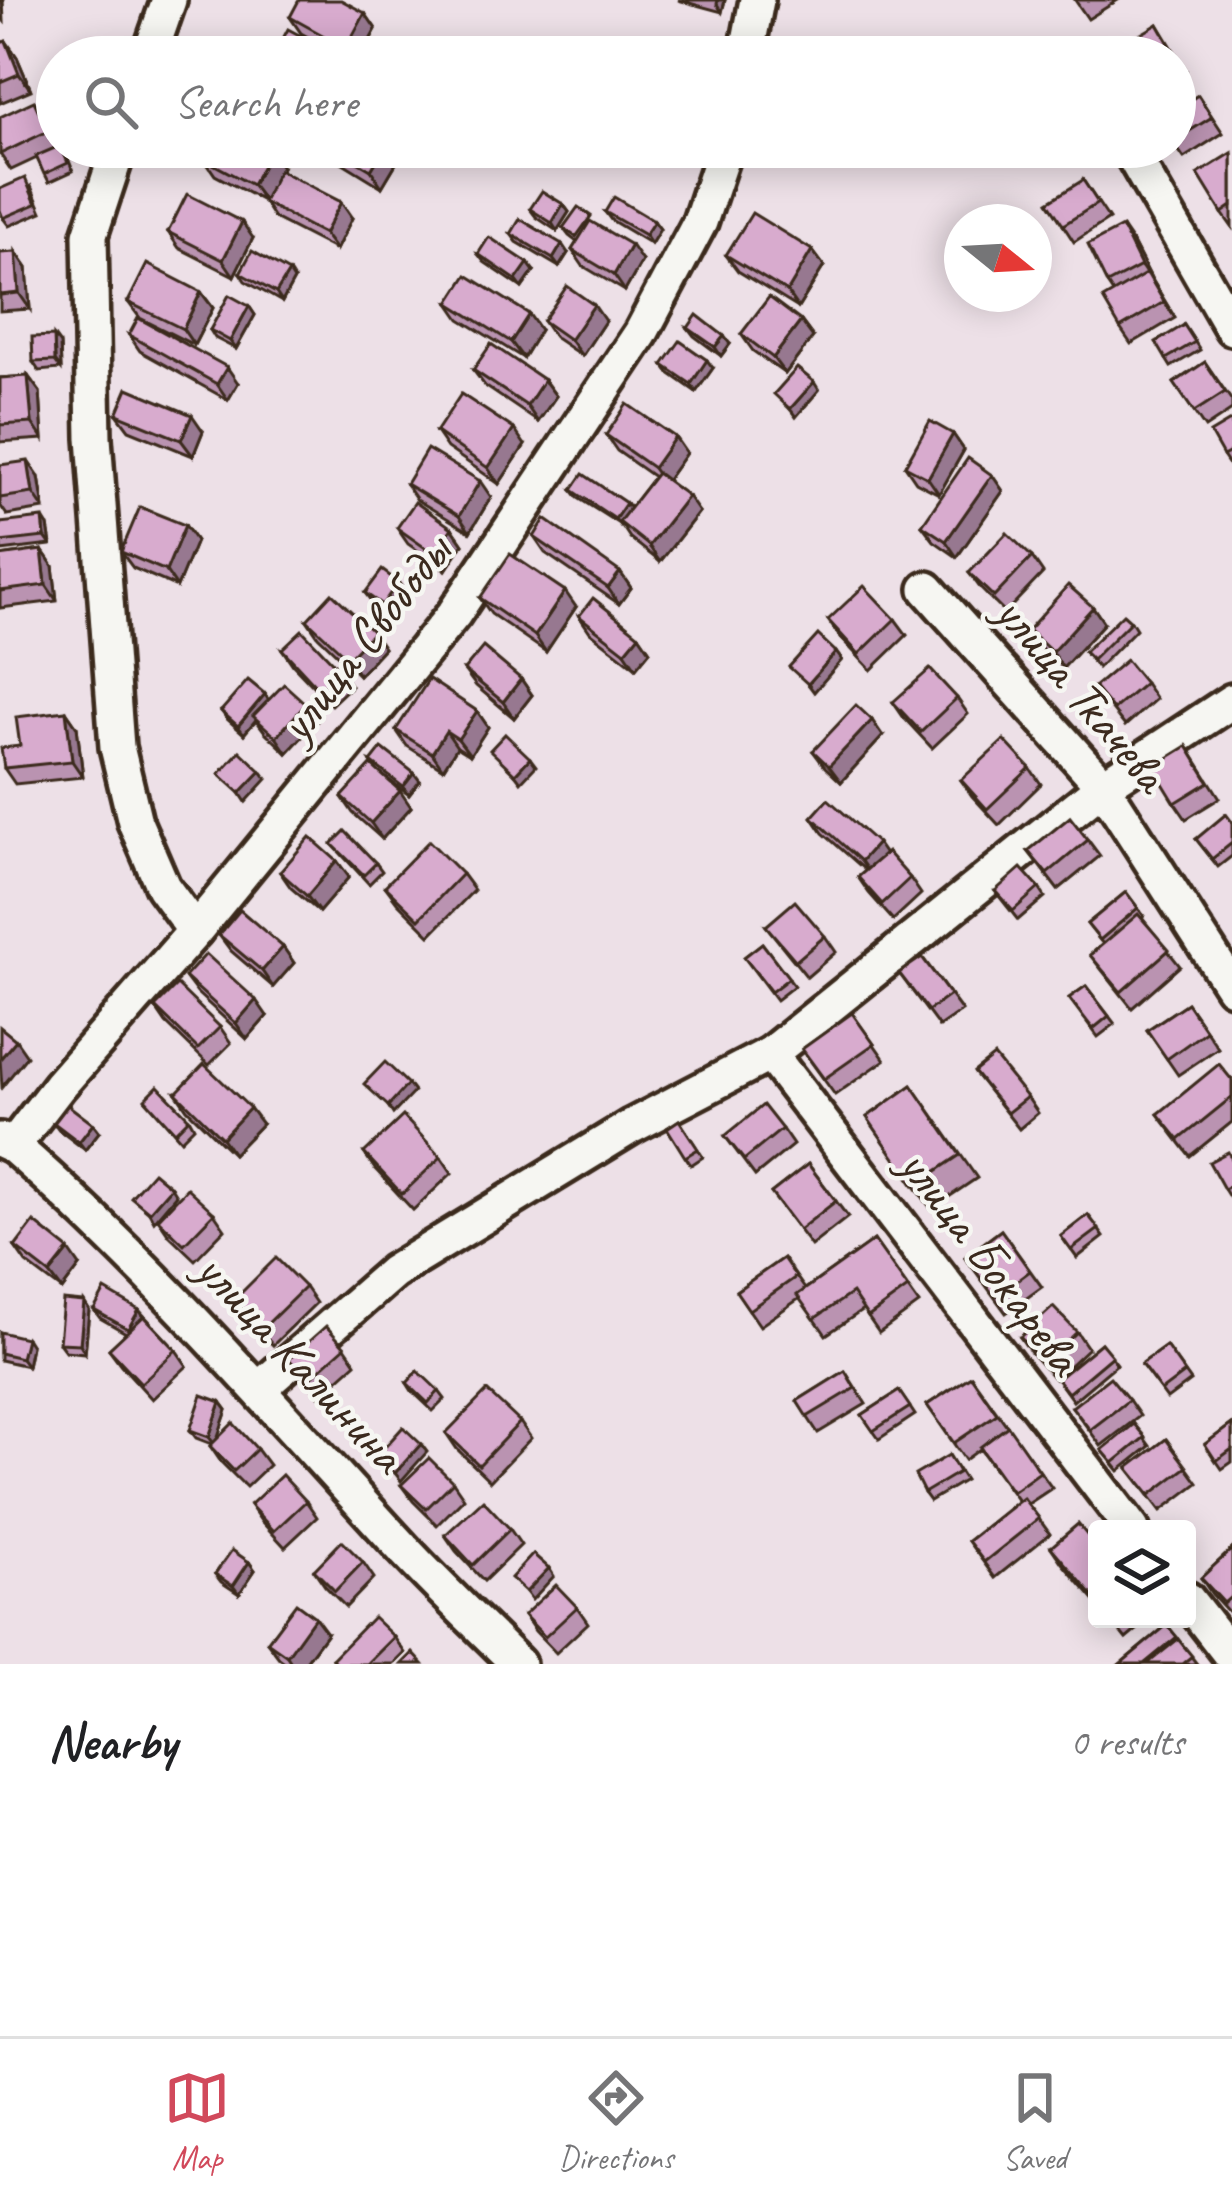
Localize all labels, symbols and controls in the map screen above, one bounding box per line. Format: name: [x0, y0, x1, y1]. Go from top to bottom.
search box: [36, 36, 1196, 168]
icon: search: [78, 69, 144, 135]
text: Search here: [174, 74, 357, 131]
north arrow: [944, 204, 1052, 312]
street label: улица Свободы: [261, 518, 467, 757]
street label: улица Ткачева: [980, 580, 1185, 807]
street label: улица Бокарева: [884, 1133, 1099, 1390]
street label: улица Калинина: [181, 1236, 422, 1488]
map controls: [1088, 1520, 1196, 1628]
button: layers: [1088, 1520, 1196, 1628]
text: Nearby: [48, 1710, 176, 1774]
text: 0 results: [1070, 1718, 1184, 1767]
tab: Map: [164, 2065, 230, 2179]
tab: Directions: [559, 2065, 673, 2179]
tab: Saved: [1002, 2065, 1068, 2179]

